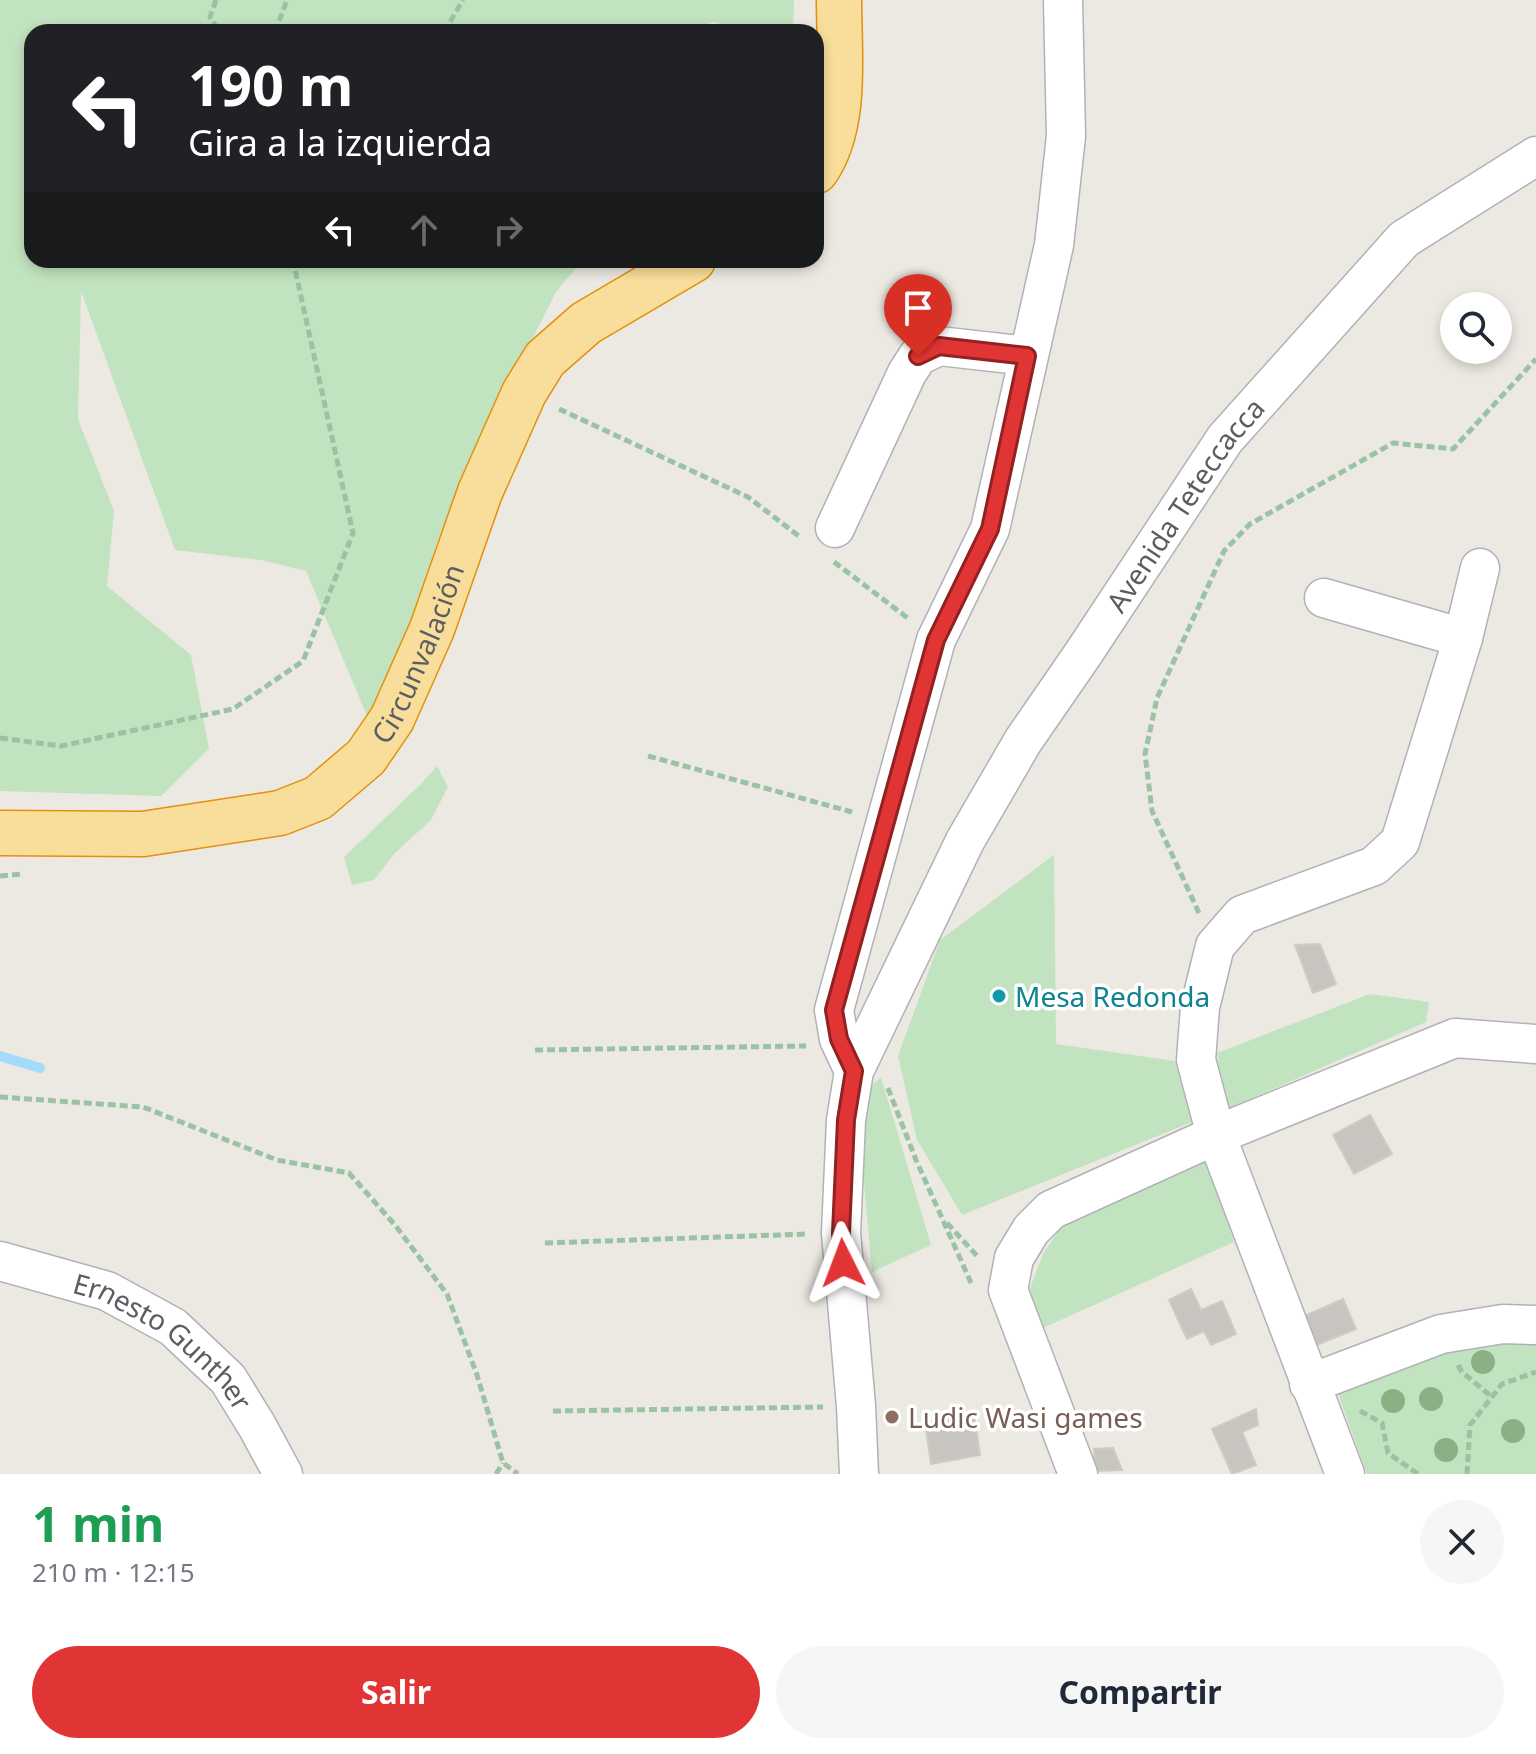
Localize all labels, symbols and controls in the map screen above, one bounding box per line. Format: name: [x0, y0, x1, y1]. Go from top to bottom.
text: 190 m: [188, 46, 353, 122]
icon: left: [56, 56, 160, 160]
text: Gira a la izquierda: [188, 118, 492, 167]
icon: left: [318, 208, 362, 252]
icon: ahead: [402, 208, 446, 252]
icon: right: [486, 208, 530, 252]
pin: [884, 274, 952, 356]
icon: arrive: [896, 286, 940, 330]
map controls: [1440, 292, 1512, 364]
button: search: [1440, 292, 1512, 364]
street label: Avenida Teteccacca: [1097, 389, 1272, 619]
street label: Circunvalación: [362, 559, 472, 751]
place label: Mesa Redonda: [1015, 977, 1210, 1015]
marker: Mesa Redonda: [990, 987, 1008, 1005]
position arrow: [801, 1221, 885, 1305]
street label: Ernesto Gunther: [69, 1264, 262, 1417]
place label: Ludic Wasi games: [908, 1398, 1143, 1436]
marker: Ludic Wasi games: [883, 1408, 901, 1426]
text: 1 min: [32, 1491, 164, 1556]
button: close: [1420, 1500, 1504, 1584]
text: 210 m · 12:15: [32, 1554, 195, 1590]
button: Salir: [32, 1646, 760, 1738]
button: Compartir: [776, 1646, 1504, 1738]

